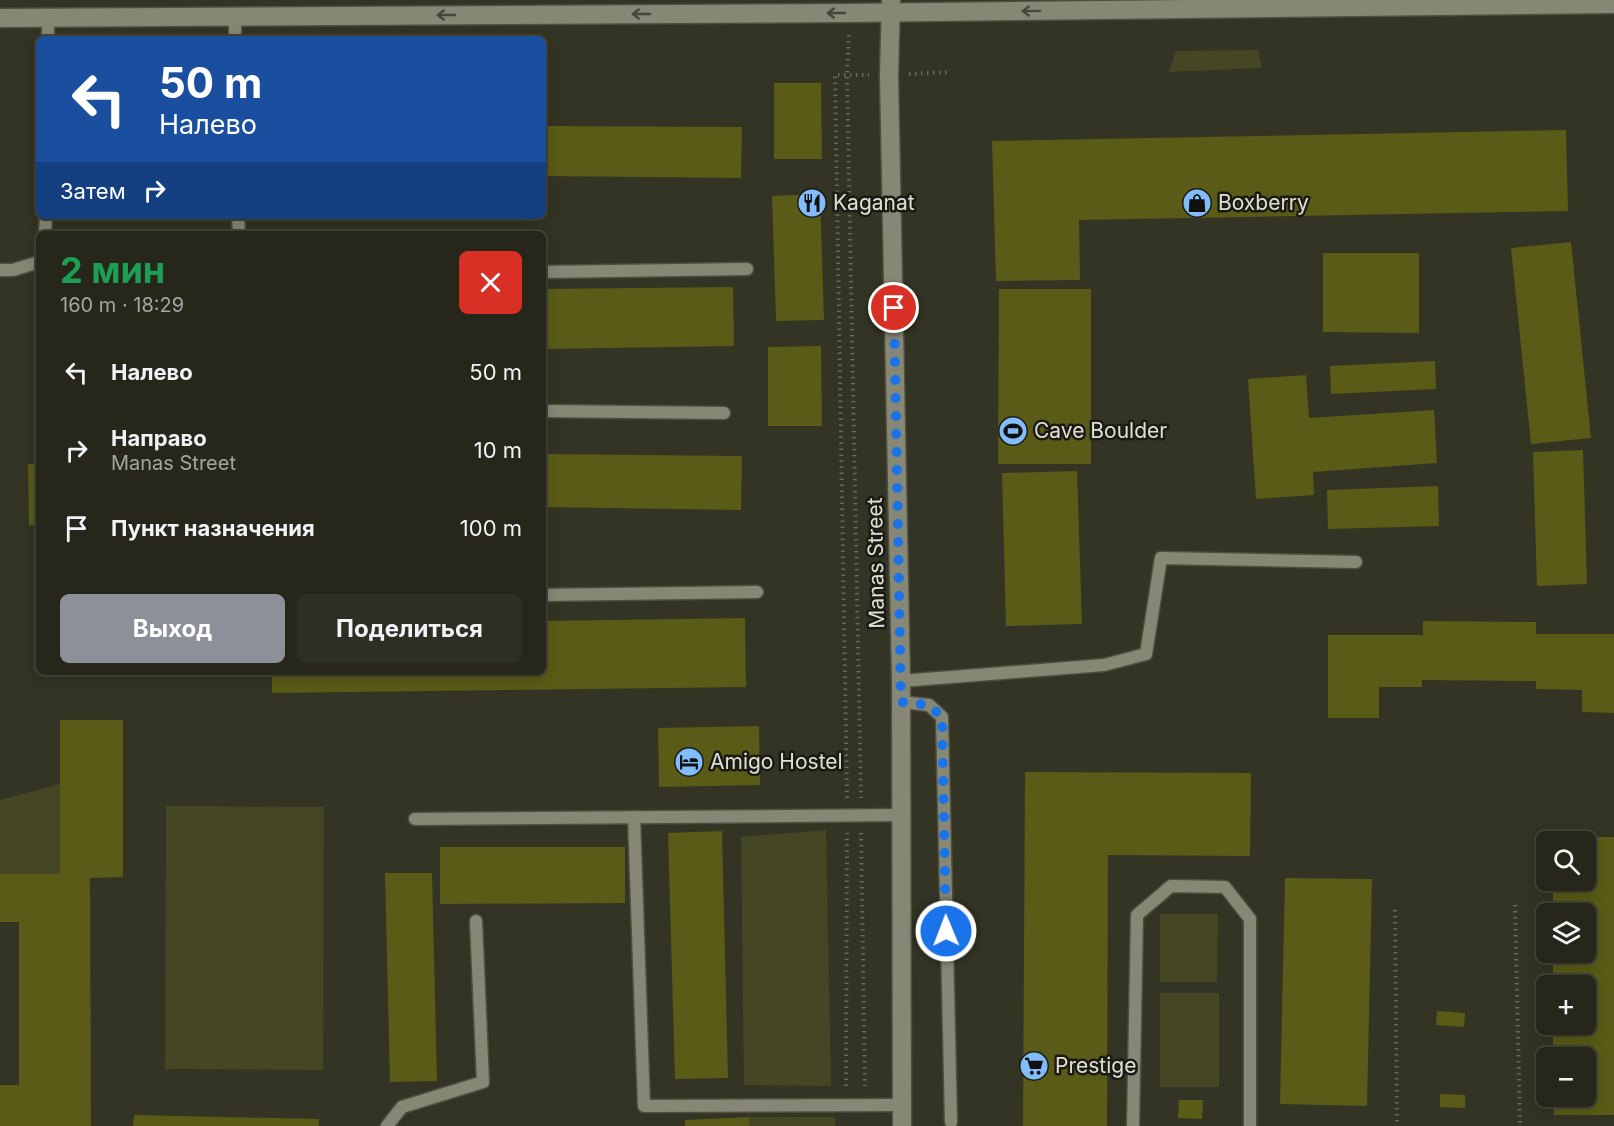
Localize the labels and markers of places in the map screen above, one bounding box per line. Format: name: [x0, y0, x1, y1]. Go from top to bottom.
restaurant icon: Kaganat: [796, 187, 828, 219]
shop icon: Boxberry: [1181, 187, 1213, 219]
place label: Kaganat: [833, 190, 915, 215]
place label: Boxberry: [1218, 190, 1309, 215]
pin: [868, 282, 919, 333]
sports icon: Cave Boulder: [997, 415, 1029, 447]
place label: Cave Boulder: [1034, 418, 1167, 443]
hotel icon: Amigo Hostel: [673, 746, 705, 778]
place label: Amigo Hostel: [710, 749, 843, 774]
supermarket icon: Prestige: [1018, 1050, 1050, 1082]
place label: Prestige: [1055, 1053, 1136, 1078]

